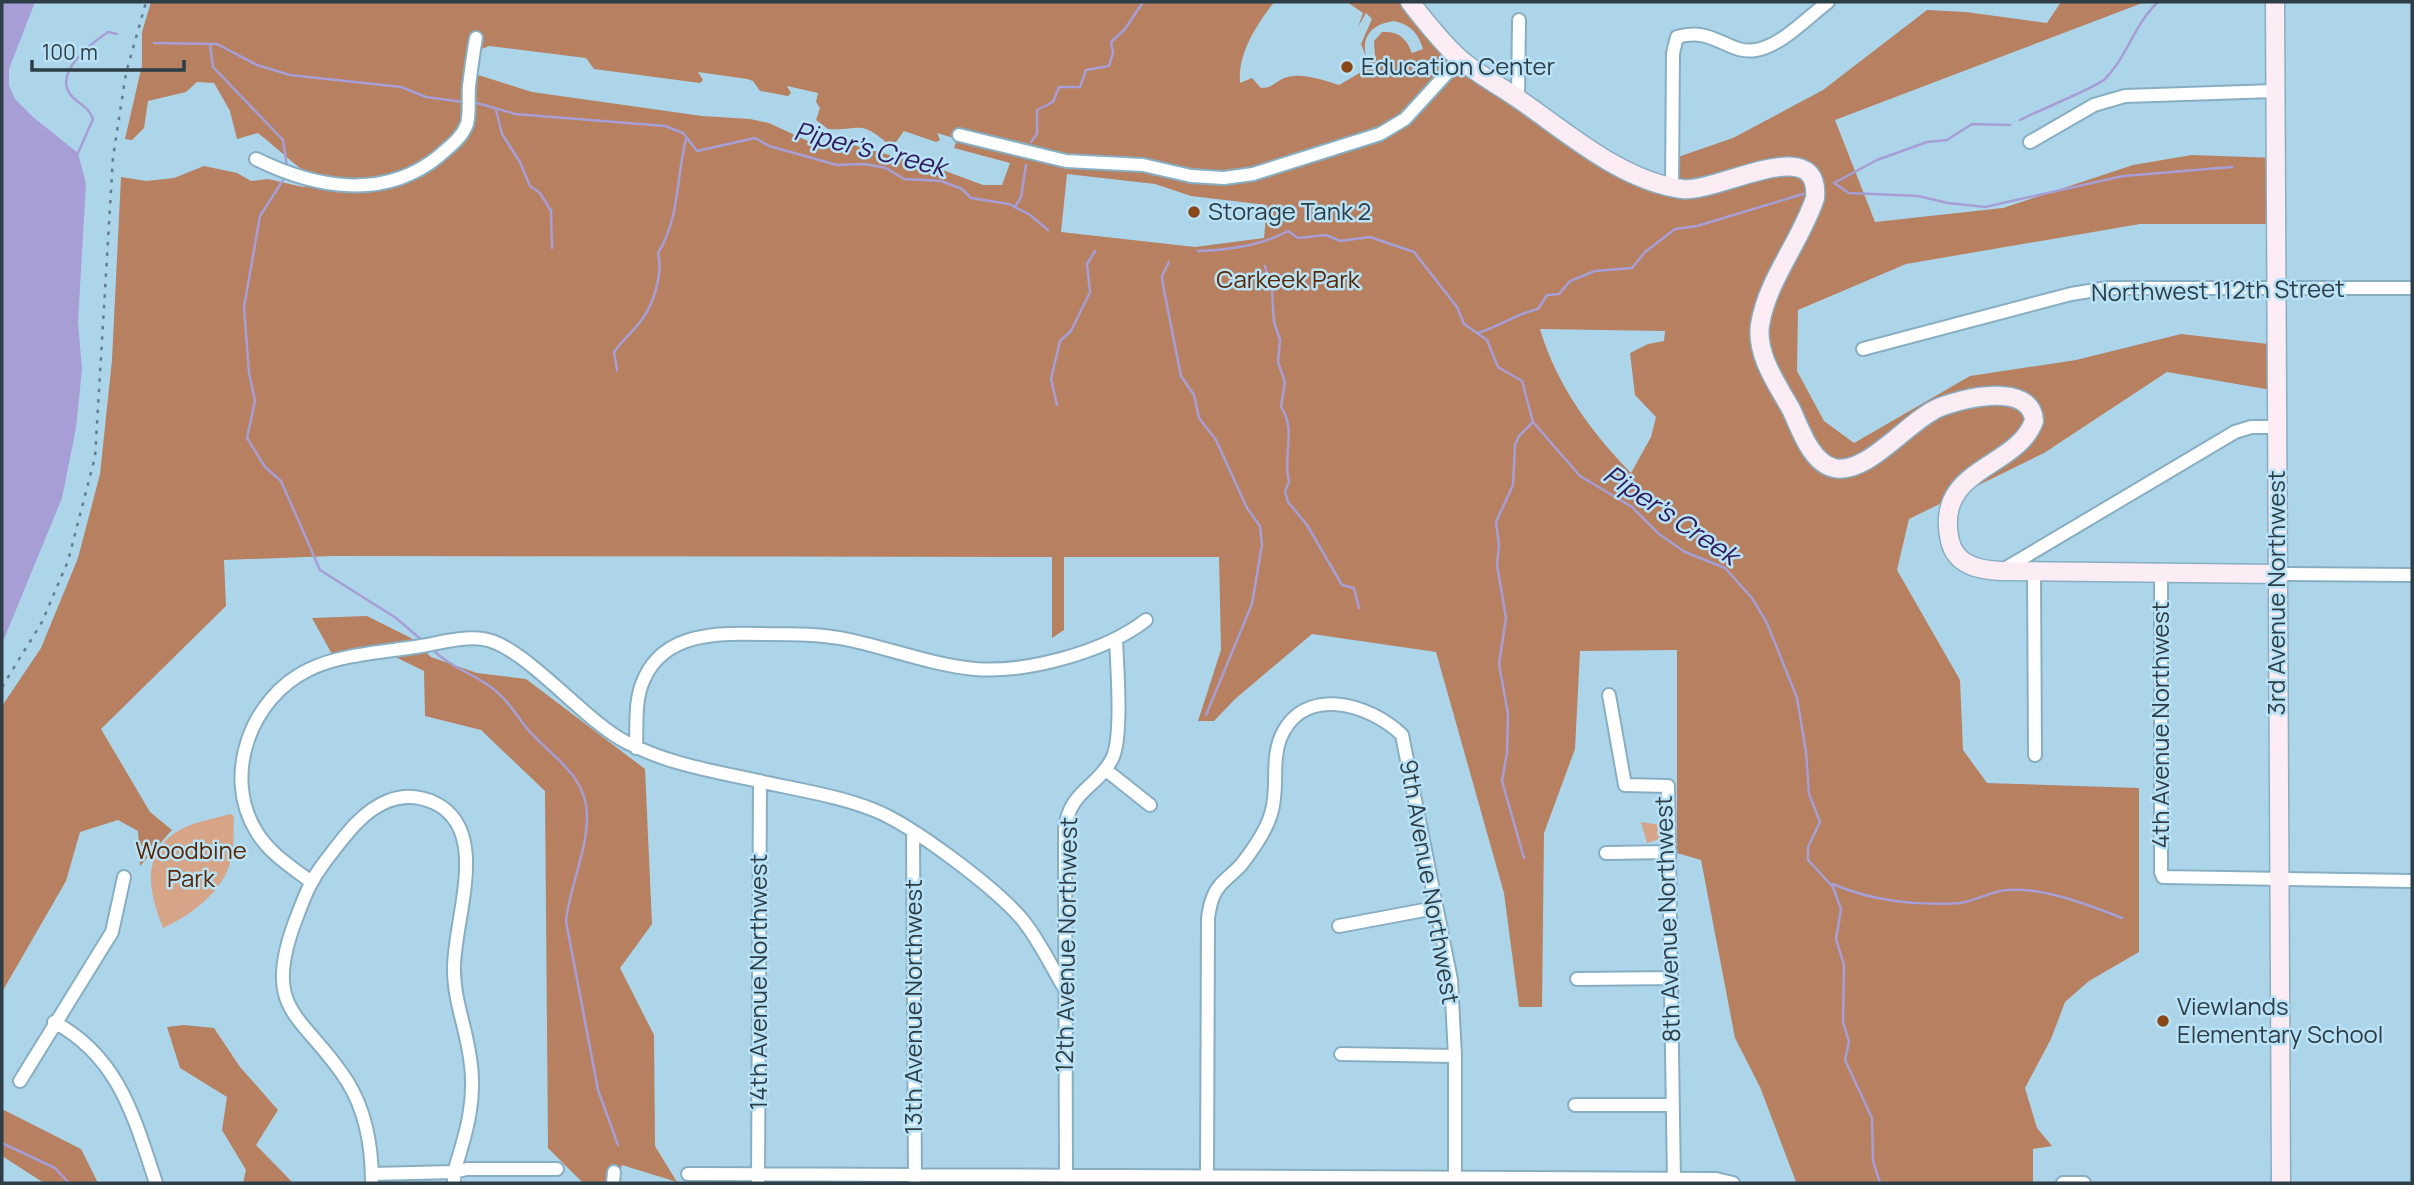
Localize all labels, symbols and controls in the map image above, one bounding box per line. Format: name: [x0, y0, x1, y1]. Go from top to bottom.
scale bar: [32, 28, 184, 72]
text: 100 m: [42, 38, 98, 66]
place label: Education Center: [1361, 49, 1555, 82]
marker: Education Center: [1339, 59, 1355, 75]
water label: Piper's Creek: [791, 112, 954, 185]
place label: Storage Tank 2: [1208, 194, 1371, 227]
marker: Storage Tank 2: [1186, 204, 1202, 220]
park label: Carkeek Park: [1216, 262, 1361, 295]
street label: Northwest 112th Street: [2091, 271, 2345, 308]
water label: Piper's Creek: [1597, 456, 1749, 575]
street label: 3rd Avenue Northwest: [2259, 471, 2292, 716]
street label: 4th Avenue Northwest: [2143, 601, 2176, 849]
street label: 9th Avenue Northwest: [1393, 757, 1468, 1007]
street label: 8th Avenue Northwest: [1646, 795, 1687, 1043]
street label: 12th Avenue Northwest: [1047, 817, 1084, 1073]
park label: Woodbine Park: [135, 833, 247, 894]
street label: 14th Avenue Northwest: [741, 854, 774, 1110]
street label: 13th Avenue Northwest: [896, 879, 929, 1135]
place label: Viewlands Elementary School: [2177, 989, 2383, 1050]
marker: Viewlands Elementary School: [2155, 1013, 2171, 1029]

